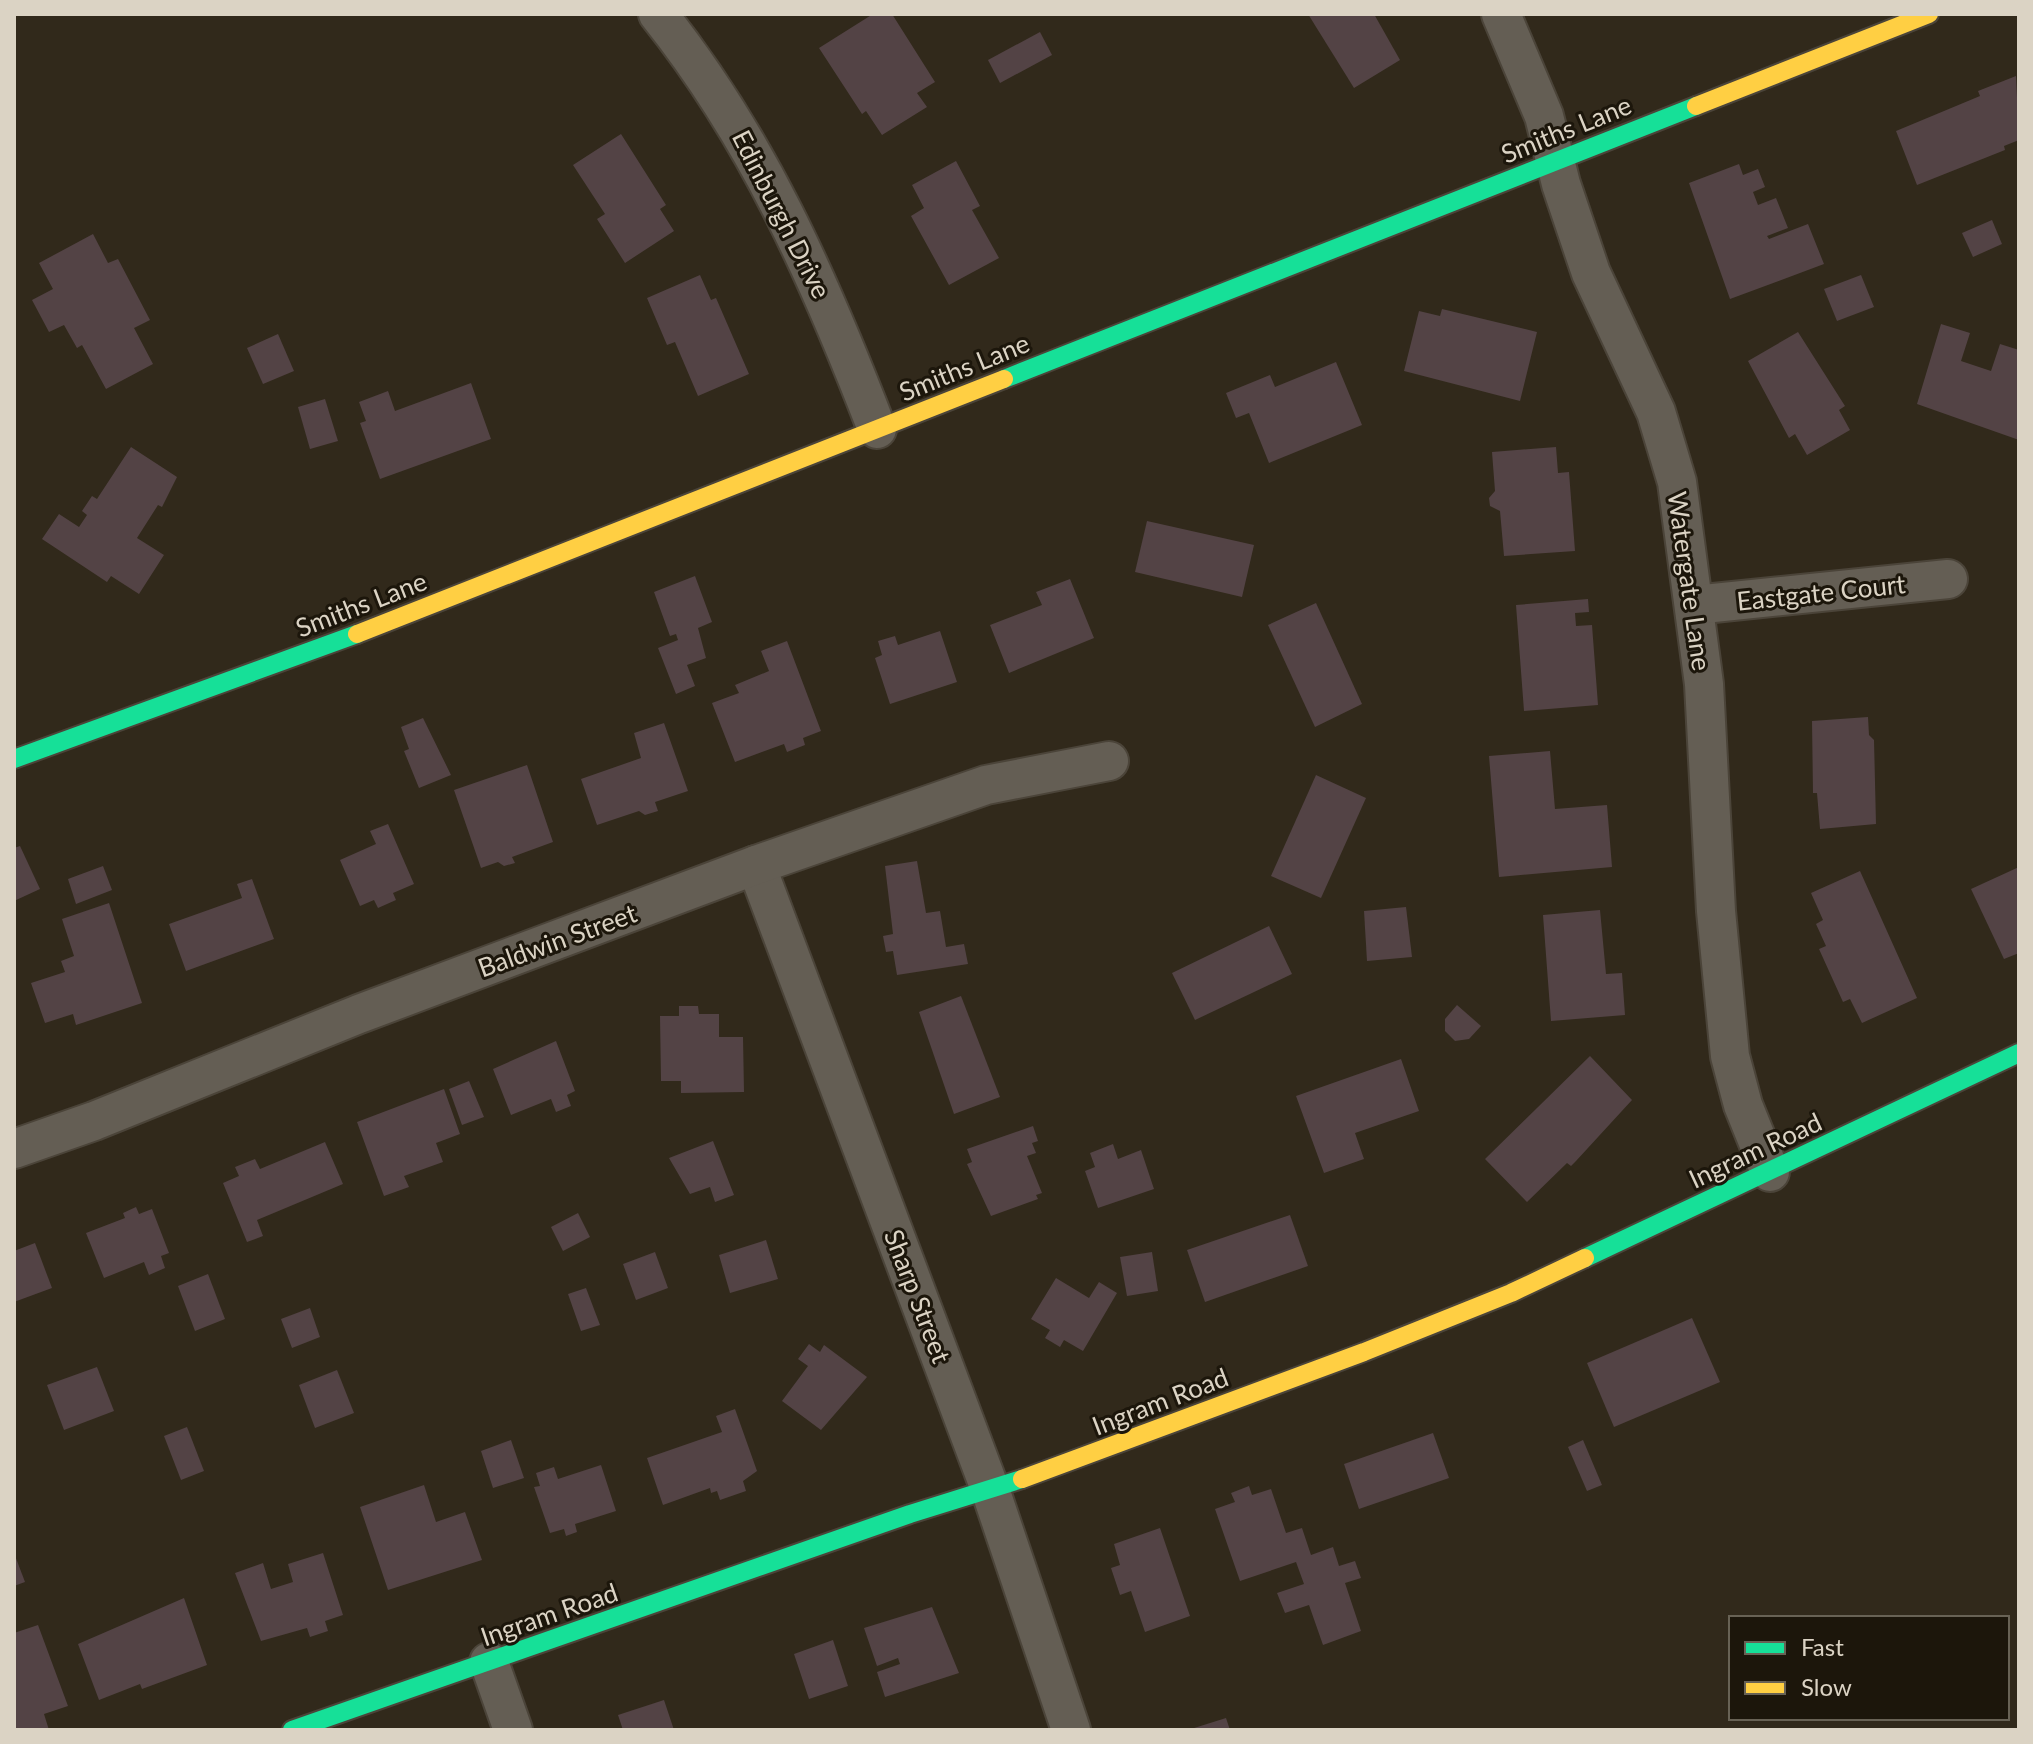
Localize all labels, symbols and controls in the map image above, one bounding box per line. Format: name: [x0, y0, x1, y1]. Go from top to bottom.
street label: Smiths Lane: [1496, 88, 1636, 170]
street label: Edinburgh Drive: [726, 124, 838, 304]
street label: Smiths Lane: [894, 326, 1034, 408]
street label: Watergate Lane: [1662, 489, 1718, 673]
street label: Smiths Lane: [291, 564, 431, 644]
street label: Eastgate Court: [1735, 567, 1908, 617]
street label: Baldwin Street: [473, 896, 641, 984]
street label: Ingram Road: [1683, 1105, 1827, 1195]
street label: Sharp Street: [878, 1225, 958, 1368]
street label: Ingram Road: [1088, 1360, 1232, 1442]
street label: Ingram Road: [476, 1576, 622, 1652]
legend: [1729, 1616, 2009, 1720]
text: Fast: [1801, 1632, 1844, 1661]
text: Slow: [1801, 1672, 1852, 1701]

